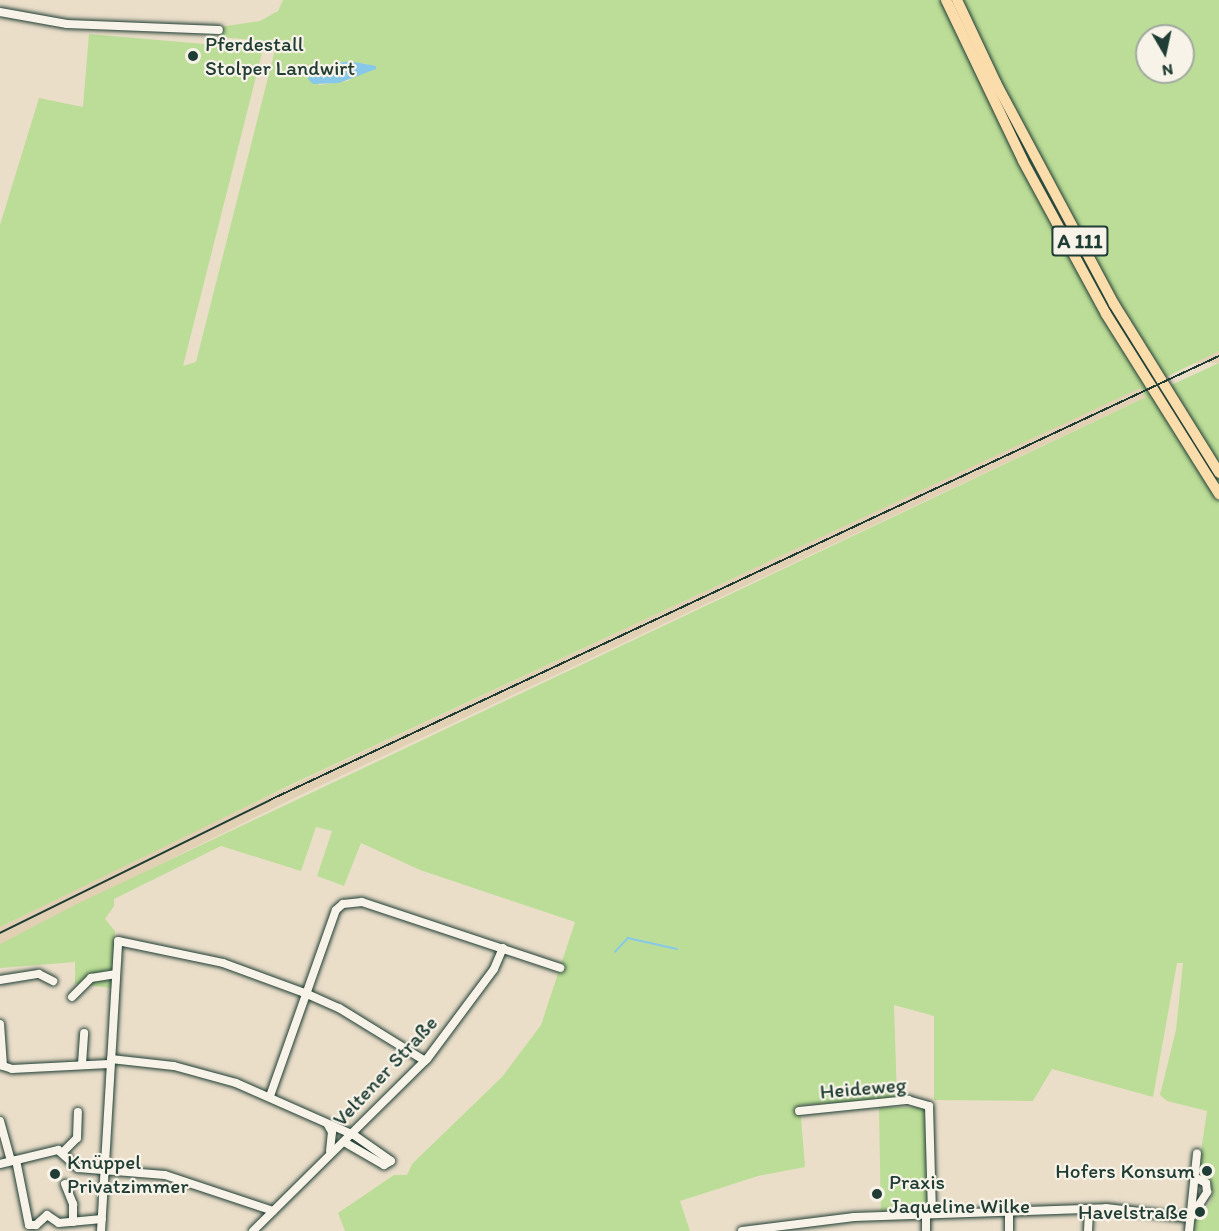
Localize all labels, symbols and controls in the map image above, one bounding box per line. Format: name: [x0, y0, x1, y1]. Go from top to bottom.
north arrow: [1135, 24, 1195, 84]
place label: Pferdestall Stolper Landwirt: [205, 31, 356, 81]
marker: Pferdestall Stolper Landwirt: [186, 49, 200, 63]
text: N: [1161, 60, 1174, 81]
road number: A 111: [1050, 224, 1110, 258]
street label: Veltener Straße: [327, 1011, 443, 1131]
street label: Heideweg: [819, 1072, 907, 1104]
place label: Knüppel Privatzimmer: [67, 1149, 189, 1199]
place label: Hofers Konsum: [1055, 1158, 1195, 1184]
marker: Hofers Konsum: [1200, 1164, 1214, 1178]
marker: Knüppel Privatzimmer: [48, 1167, 62, 1181]
place label: Praxis Jaqueline Wilke: [889, 1169, 1030, 1219]
marker: Praxis Jaqueline Wilke: [870, 1187, 884, 1201]
place label: Havelstraße: [1078, 1199, 1188, 1225]
marker: Havelstraße: [1193, 1205, 1207, 1219]

